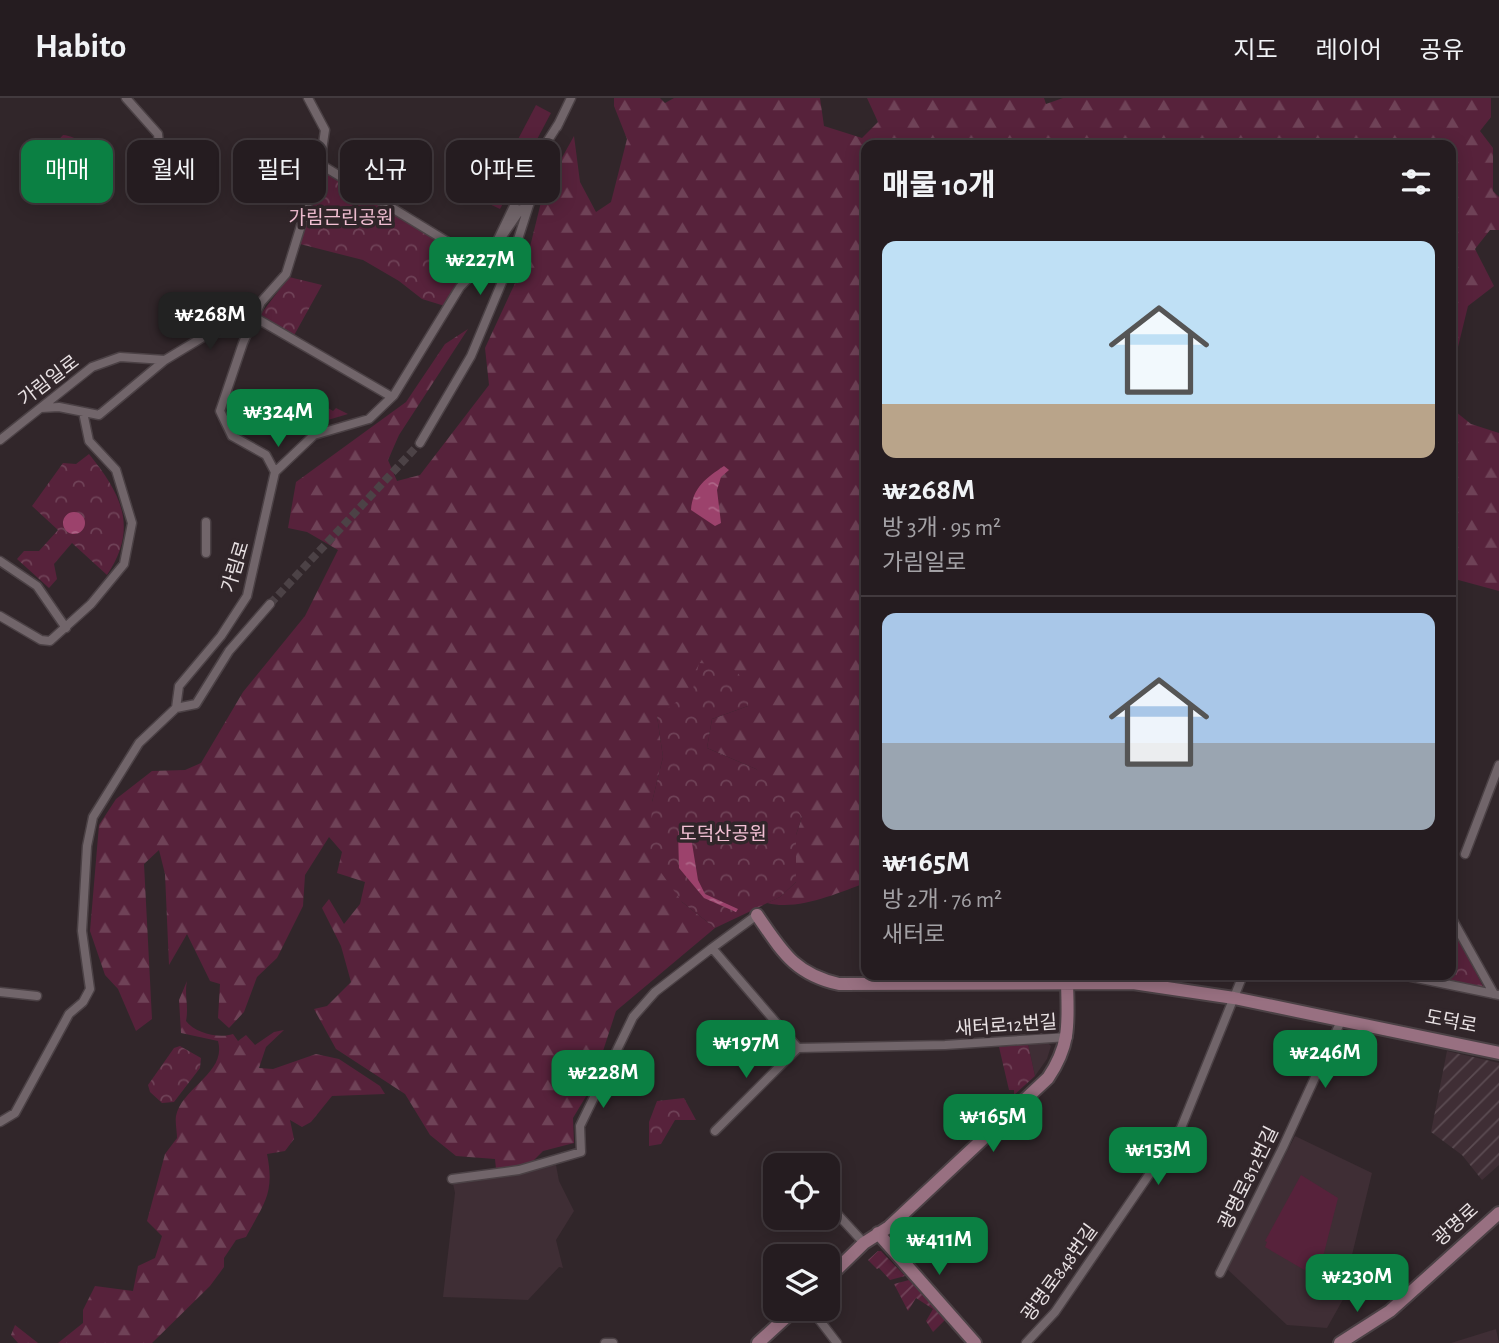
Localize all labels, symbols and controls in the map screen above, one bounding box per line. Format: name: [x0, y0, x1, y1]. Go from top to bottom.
text: Habito: [35, 31, 126, 64]
text: 지도: [1233, 39, 1278, 63]
text: 레이어: [1316, 39, 1382, 63]
text: 공유: [1420, 39, 1464, 63]
chip: 매매: [21, 140, 113, 203]
chip: 월세: [127, 140, 219, 203]
chip: 필터: [233, 140, 326, 203]
chip: 신규: [340, 140, 432, 203]
chip: 아파트: [446, 140, 560, 203]
icon: filters: [1397, 163, 1435, 201]
text: 매물 10개: [882, 171, 996, 201]
park label: 가림근린공원: [289, 208, 393, 228]
pin: ₩227M: [431, 238, 529, 297]
text: ₩227M: [445, 248, 515, 271]
icon: home: [1096, 287, 1222, 413]
pin: ₩268M: [161, 292, 259, 352]
text: ₩268M: [174, 303, 246, 326]
street label: 가림일로: [15, 352, 83, 410]
pin: ₩324M: [229, 390, 327, 449]
text: ₩324M: [243, 400, 313, 423]
text: ₩268M: [882, 475, 975, 505]
text: 방 3개 · 95 m²: [882, 517, 1001, 540]
street label: 가림로: [218, 539, 253, 595]
text: 가림일로: [882, 552, 967, 575]
icon: home: [1096, 659, 1222, 785]
park label: 도덕산공원: [679, 824, 767, 844]
text: ₩165M: [882, 847, 970, 877]
text: 방 2개 · 76 m²: [882, 889, 1002, 912]
text: 새터로: [882, 924, 945, 947]
street label: 도덕로: [1423, 1007, 1479, 1036]
street label: 새터로12번길: [954, 1012, 1058, 1039]
pin: ₩197M: [697, 1020, 795, 1080]
pin: ₩246M: [1276, 1030, 1374, 1090]
text: ₩197M: [712, 1031, 780, 1054]
text: ₩246M: [1289, 1041, 1361, 1064]
pin: ₩228M: [554, 1051, 652, 1110]
text: ₩228M: [567, 1061, 639, 1084]
pin: ₩165M: [944, 1094, 1042, 1154]
text: ₩165M: [959, 1105, 1027, 1128]
street label: 광명로812번길: [1215, 1123, 1282, 1232]
pin: ₩153M: [1109, 1128, 1207, 1187]
text: ₩153M: [1125, 1138, 1191, 1161]
map controls: [763, 1153, 840, 1321]
button: locate: [763, 1153, 840, 1230]
street label: 광명로: [1429, 1200, 1482, 1250]
pin: ₩411M: [890, 1218, 988, 1277]
street label: 광명로848번길: [1018, 1220, 1101, 1325]
text: ₩411M: [906, 1228, 972, 1251]
button: layers: [763, 1244, 840, 1321]
pin: ₩230M: [1308, 1254, 1406, 1314]
text: ₩230M: [1322, 1265, 1392, 1288]

